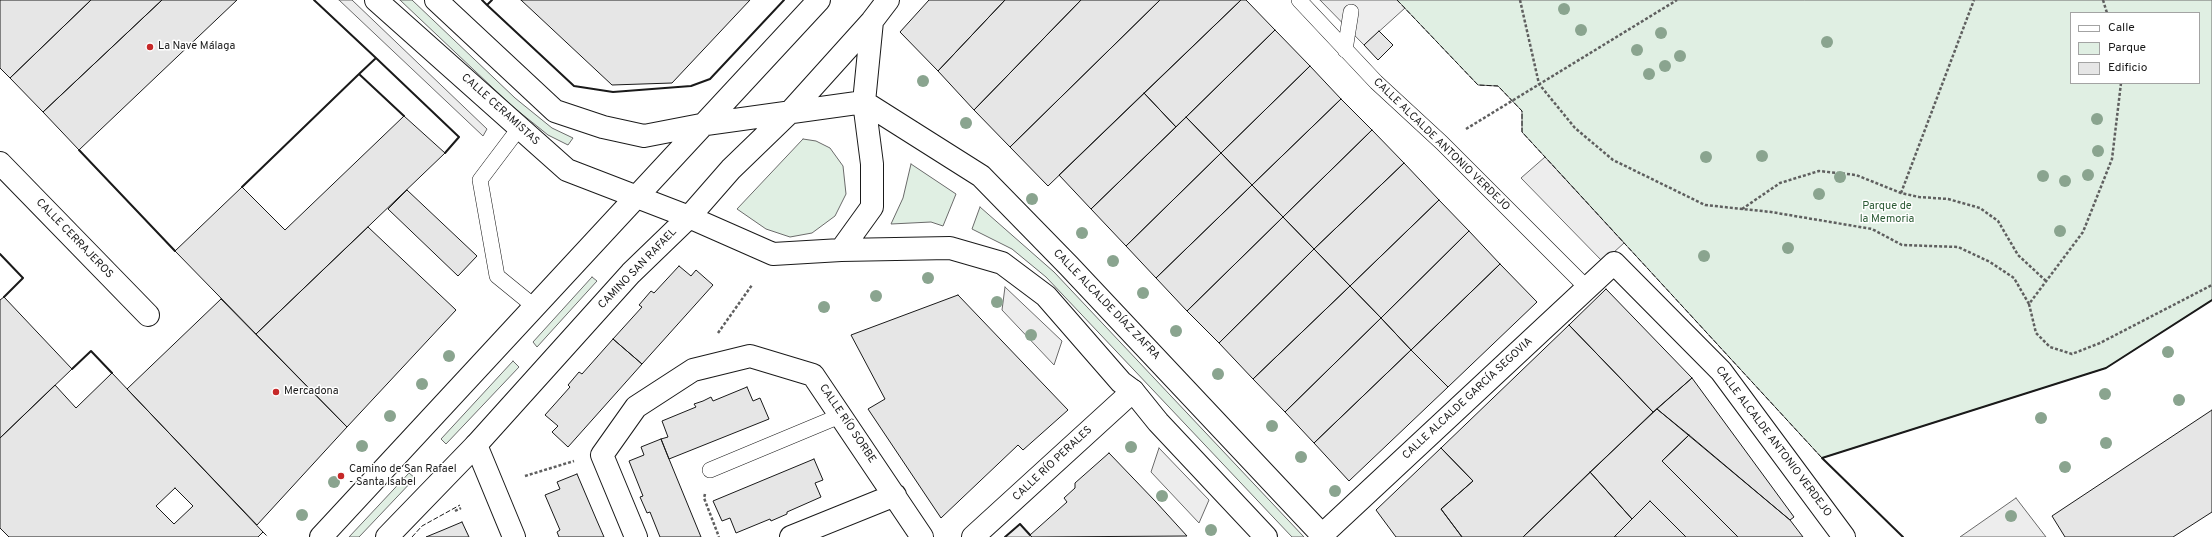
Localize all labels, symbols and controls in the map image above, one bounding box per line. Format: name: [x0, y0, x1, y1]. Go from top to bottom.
legend: [2070, 12, 2200, 84]
text: Calle: [2108, 20, 2135, 36]
place label: La Nave Málaga: [158, 40, 235, 54]
text: Parque: [2108, 40, 2146, 56]
marker: La Nave Málaga: [145, 42, 155, 52]
text: Edificio: [2108, 60, 2147, 76]
street label: CALLE CERAMISTAS: [458, 71, 542, 149]
street label: CALLE ALCALDE ANTONIO VERDEJO: [1370, 76, 1512, 214]
street label: CALLE CERRAJEROS: [33, 196, 115, 282]
park label: Parque de la Memoria: [1860, 200, 1914, 226]
street label: CAMINO SAN RAFAEL: [596, 226, 680, 312]
street label: CALLE ALCALDE DÍAZ ZAFRA: [1050, 247, 1162, 363]
street label: CALLE ALCALDE GARCÍA SEGOVIA: [1400, 335, 1536, 463]
street label: CALLE ALCALDE ANTONIO VERDEJO: [1712, 364, 1834, 520]
street label: CALLE RÍO SORBE: [816, 382, 878, 466]
place label: Mercadona: [284, 385, 339, 399]
marker: Mercadona: [271, 387, 281, 397]
street label: CALLE RÍO PERALES: [1011, 424, 1095, 504]
place label: Camino de San Rafael - Santa Isabel: [349, 463, 457, 489]
marker: Camino de San Rafael - Santa Isabel: [336, 471, 346, 481]

